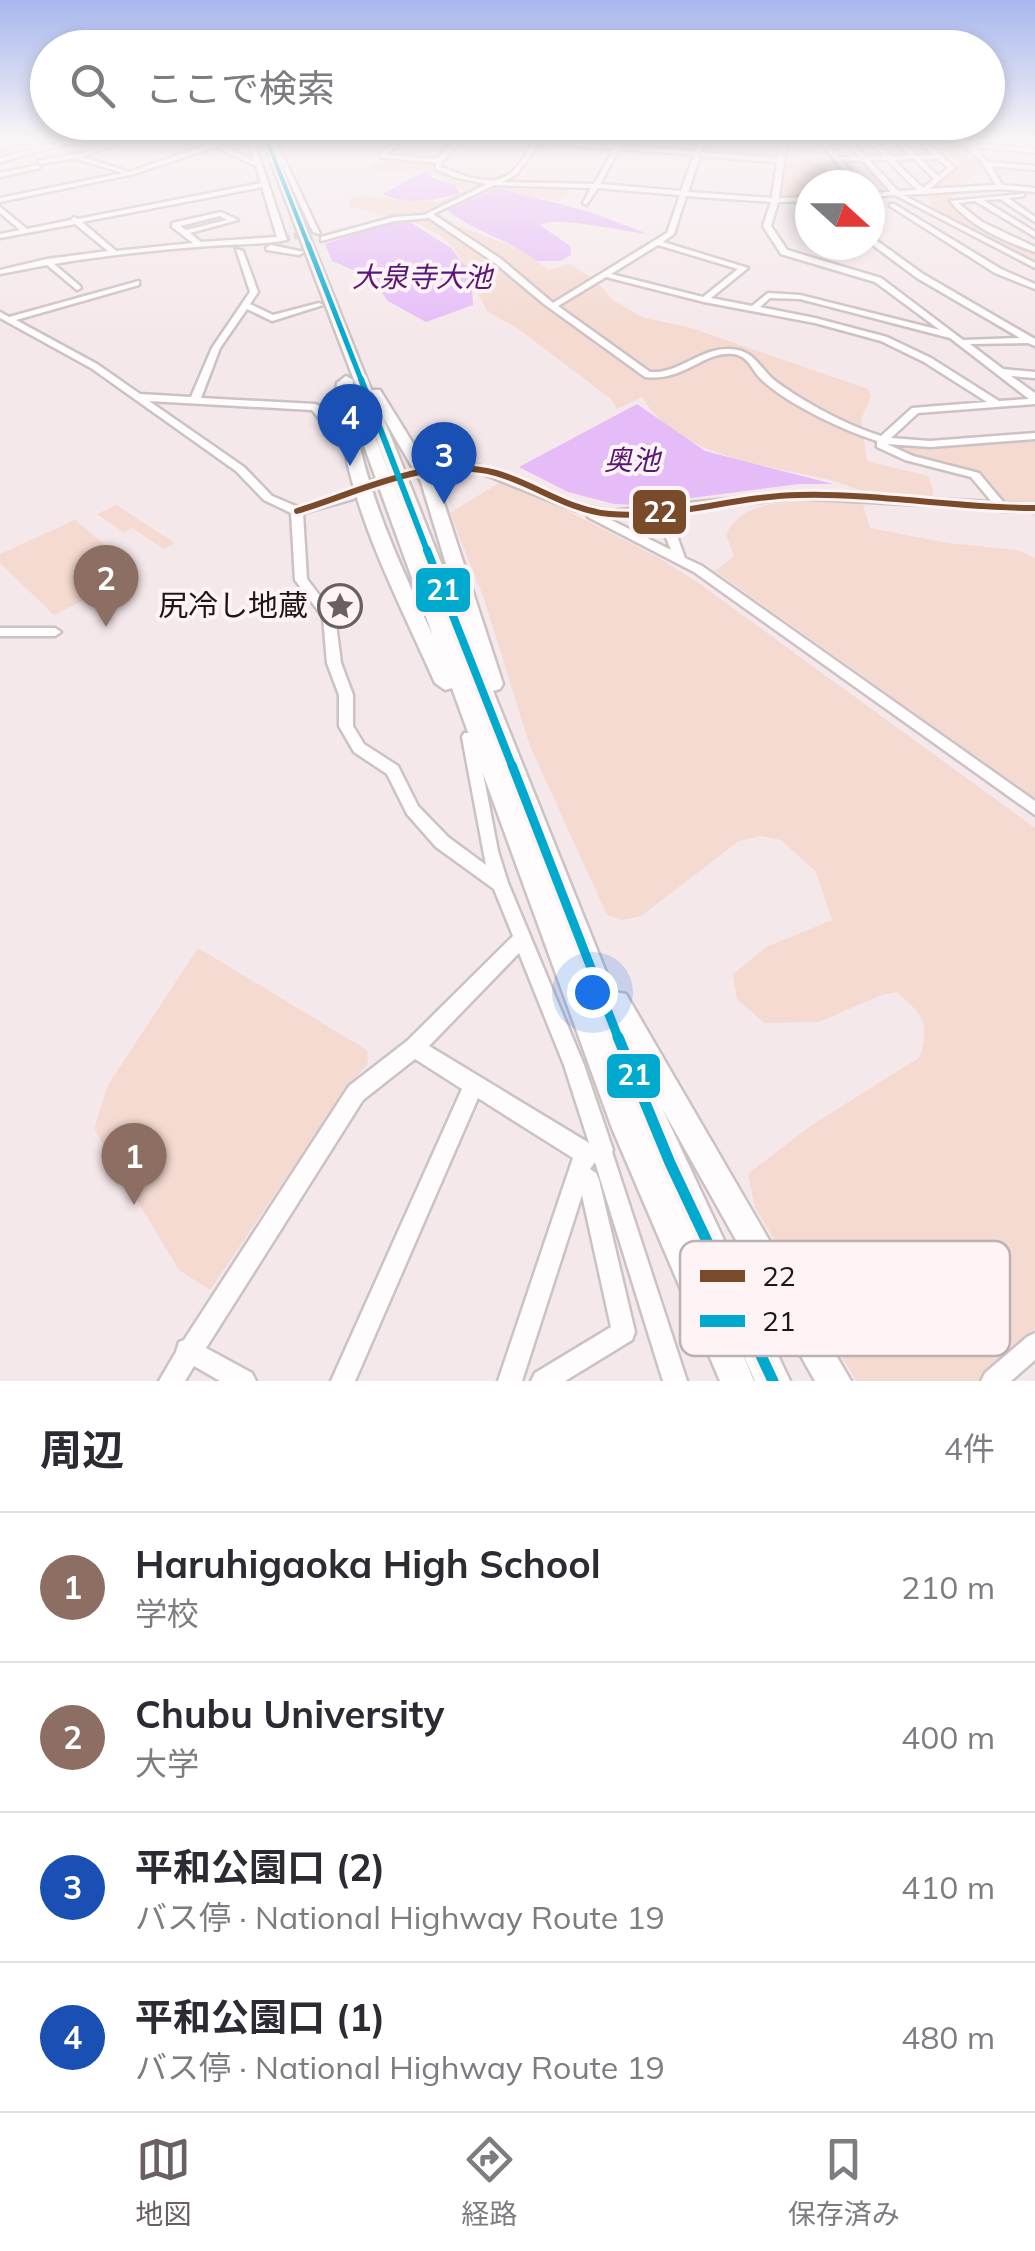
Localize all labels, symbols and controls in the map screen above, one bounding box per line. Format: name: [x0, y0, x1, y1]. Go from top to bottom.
search box: [30, 30, 1005, 140]
icon: search: [65, 58, 120, 113]
text: ここで検索: [145, 64, 335, 112]
north arrow: [795, 170, 885, 260]
water label: 大泉寺大池: [352, 259, 495, 294]
pin: 4: [318, 384, 382, 466]
pin: 3: [412, 422, 476, 504]
water label: 奥池: [604, 442, 663, 477]
line badge: 22: [631, 488, 688, 536]
text: 22: [643, 494, 677, 529]
pin: 2: [74, 544, 138, 627]
line badge: 21: [414, 566, 472, 614]
text: 21: [426, 572, 460, 607]
place icon: 尻冷し地蔵: [317, 583, 363, 629]
place label: 尻冷し地蔵: [158, 586, 308, 624]
your location: [567, 967, 618, 1018]
line badge: 21: [605, 1052, 662, 1100]
text: 21: [617, 1057, 651, 1092]
pin: 1: [102, 1122, 166, 1205]
legend: [680, 1241, 1010, 1356]
text: 22: [762, 1258, 796, 1293]
text: 21: [762, 1303, 796, 1338]
text: 周辺: [40, 1423, 124, 1476]
text: 4件: [944, 1428, 995, 1468]
text: Haruhigaoka High School: [135, 1540, 601, 1588]
text: 1: [63, 1567, 82, 1607]
text: 210 m: [901, 1567, 995, 1607]
text: 学校: [135, 1593, 199, 1633]
text: Chubu University: [135, 1690, 444, 1738]
text: 2: [63, 1717, 82, 1757]
text: 400 m: [901, 1717, 995, 1757]
text: 大学: [135, 1743, 199, 1783]
text: 平和公園口 (2): [135, 1843, 385, 1891]
text: 3: [63, 1867, 82, 1907]
text: 410 m: [901, 1867, 995, 1907]
text: バス停 · National Highway Route 19: [135, 1897, 665, 1937]
text: 平和公園口 (1): [135, 1993, 385, 2041]
text: 4: [63, 2017, 82, 2057]
text: 480 m: [901, 2017, 995, 2057]
text: バス停 · National Highway Route 19: [135, 2047, 665, 2087]
tab: 地図: [135, 2132, 191, 2232]
tab: 経路: [461, 2132, 518, 2232]
tab: 保存済み: [788, 2132, 900, 2232]

